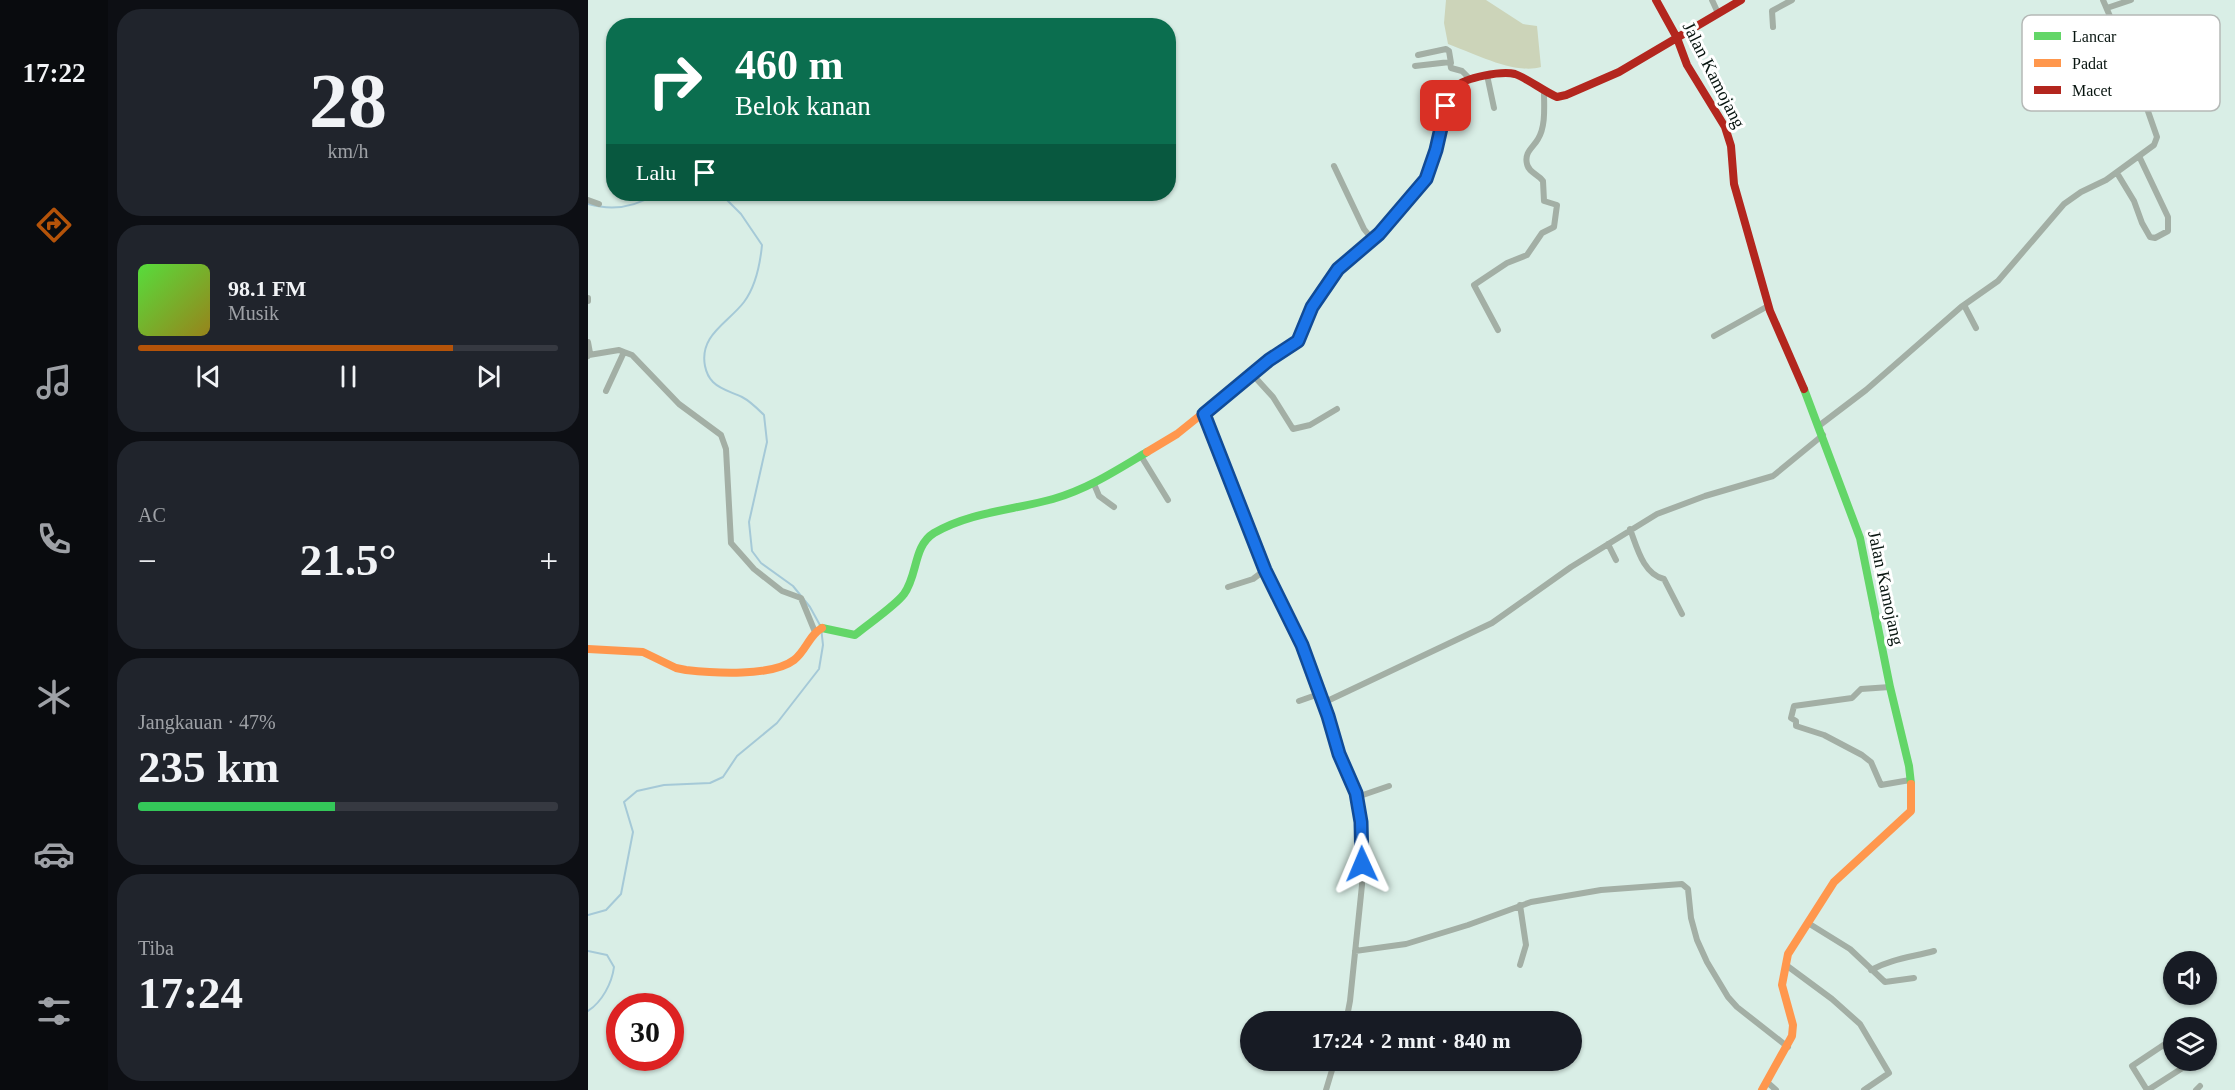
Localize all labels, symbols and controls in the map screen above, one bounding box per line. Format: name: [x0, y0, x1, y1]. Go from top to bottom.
legend: [2022, 15, 2220, 111]
street label: Jalan Kamojang: [1679, 19, 1749, 131]
text: Lancar: [2072, 28, 2117, 45]
icon: right: [636, 42, 714, 120]
text: 460 m: [735, 42, 844, 88]
text: Padat: [2072, 55, 2108, 72]
text: 28: [309, 57, 387, 144]
text: 17:22: [23, 58, 86, 88]
pin: [1420, 80, 1471, 131]
text: Macet: [2072, 82, 2113, 99]
icon: arrive: [1429, 89, 1462, 122]
text: Belok kanan: [735, 91, 871, 121]
text: km/h: [327, 140, 369, 162]
icon: arrive: [688, 156, 721, 189]
text: Lalu: [636, 160, 676, 185]
icon: directions: [33, 204, 75, 246]
text: 98.1 FM: [228, 276, 306, 301]
text: Musik: [228, 302, 279, 324]
icon: previous: [192, 360, 225, 393]
icon: pause: [332, 360, 365, 393]
icon: next: [472, 360, 505, 393]
icon: music: [33, 361, 75, 403]
text: AC: [138, 504, 166, 526]
icon: phone: [33, 518, 75, 560]
street label: Jalan Kamojang: [1864, 529, 1908, 647]
text: 21.5°: [300, 535, 396, 585]
text: −: [138, 543, 157, 579]
text: +: [539, 543, 558, 579]
icon: climate: [33, 676, 75, 718]
text: Jangkauan · 47%: [138, 711, 276, 733]
text: 235 km: [138, 742, 279, 792]
position arrow: [1330, 832, 1394, 896]
icon: car: [33, 833, 75, 875]
text: Tiba: [138, 937, 174, 959]
map controls: [2163, 951, 2217, 1071]
button: sound: [2163, 951, 2217, 1005]
text: 17:24: [138, 968, 243, 1018]
icon: filters: [33, 990, 75, 1032]
speed limit sign: 30: [606, 993, 684, 1071]
button: layers: [2163, 1017, 2217, 1071]
text: 17:24 · 2 mnt · 840 m: [1311, 1028, 1511, 1053]

